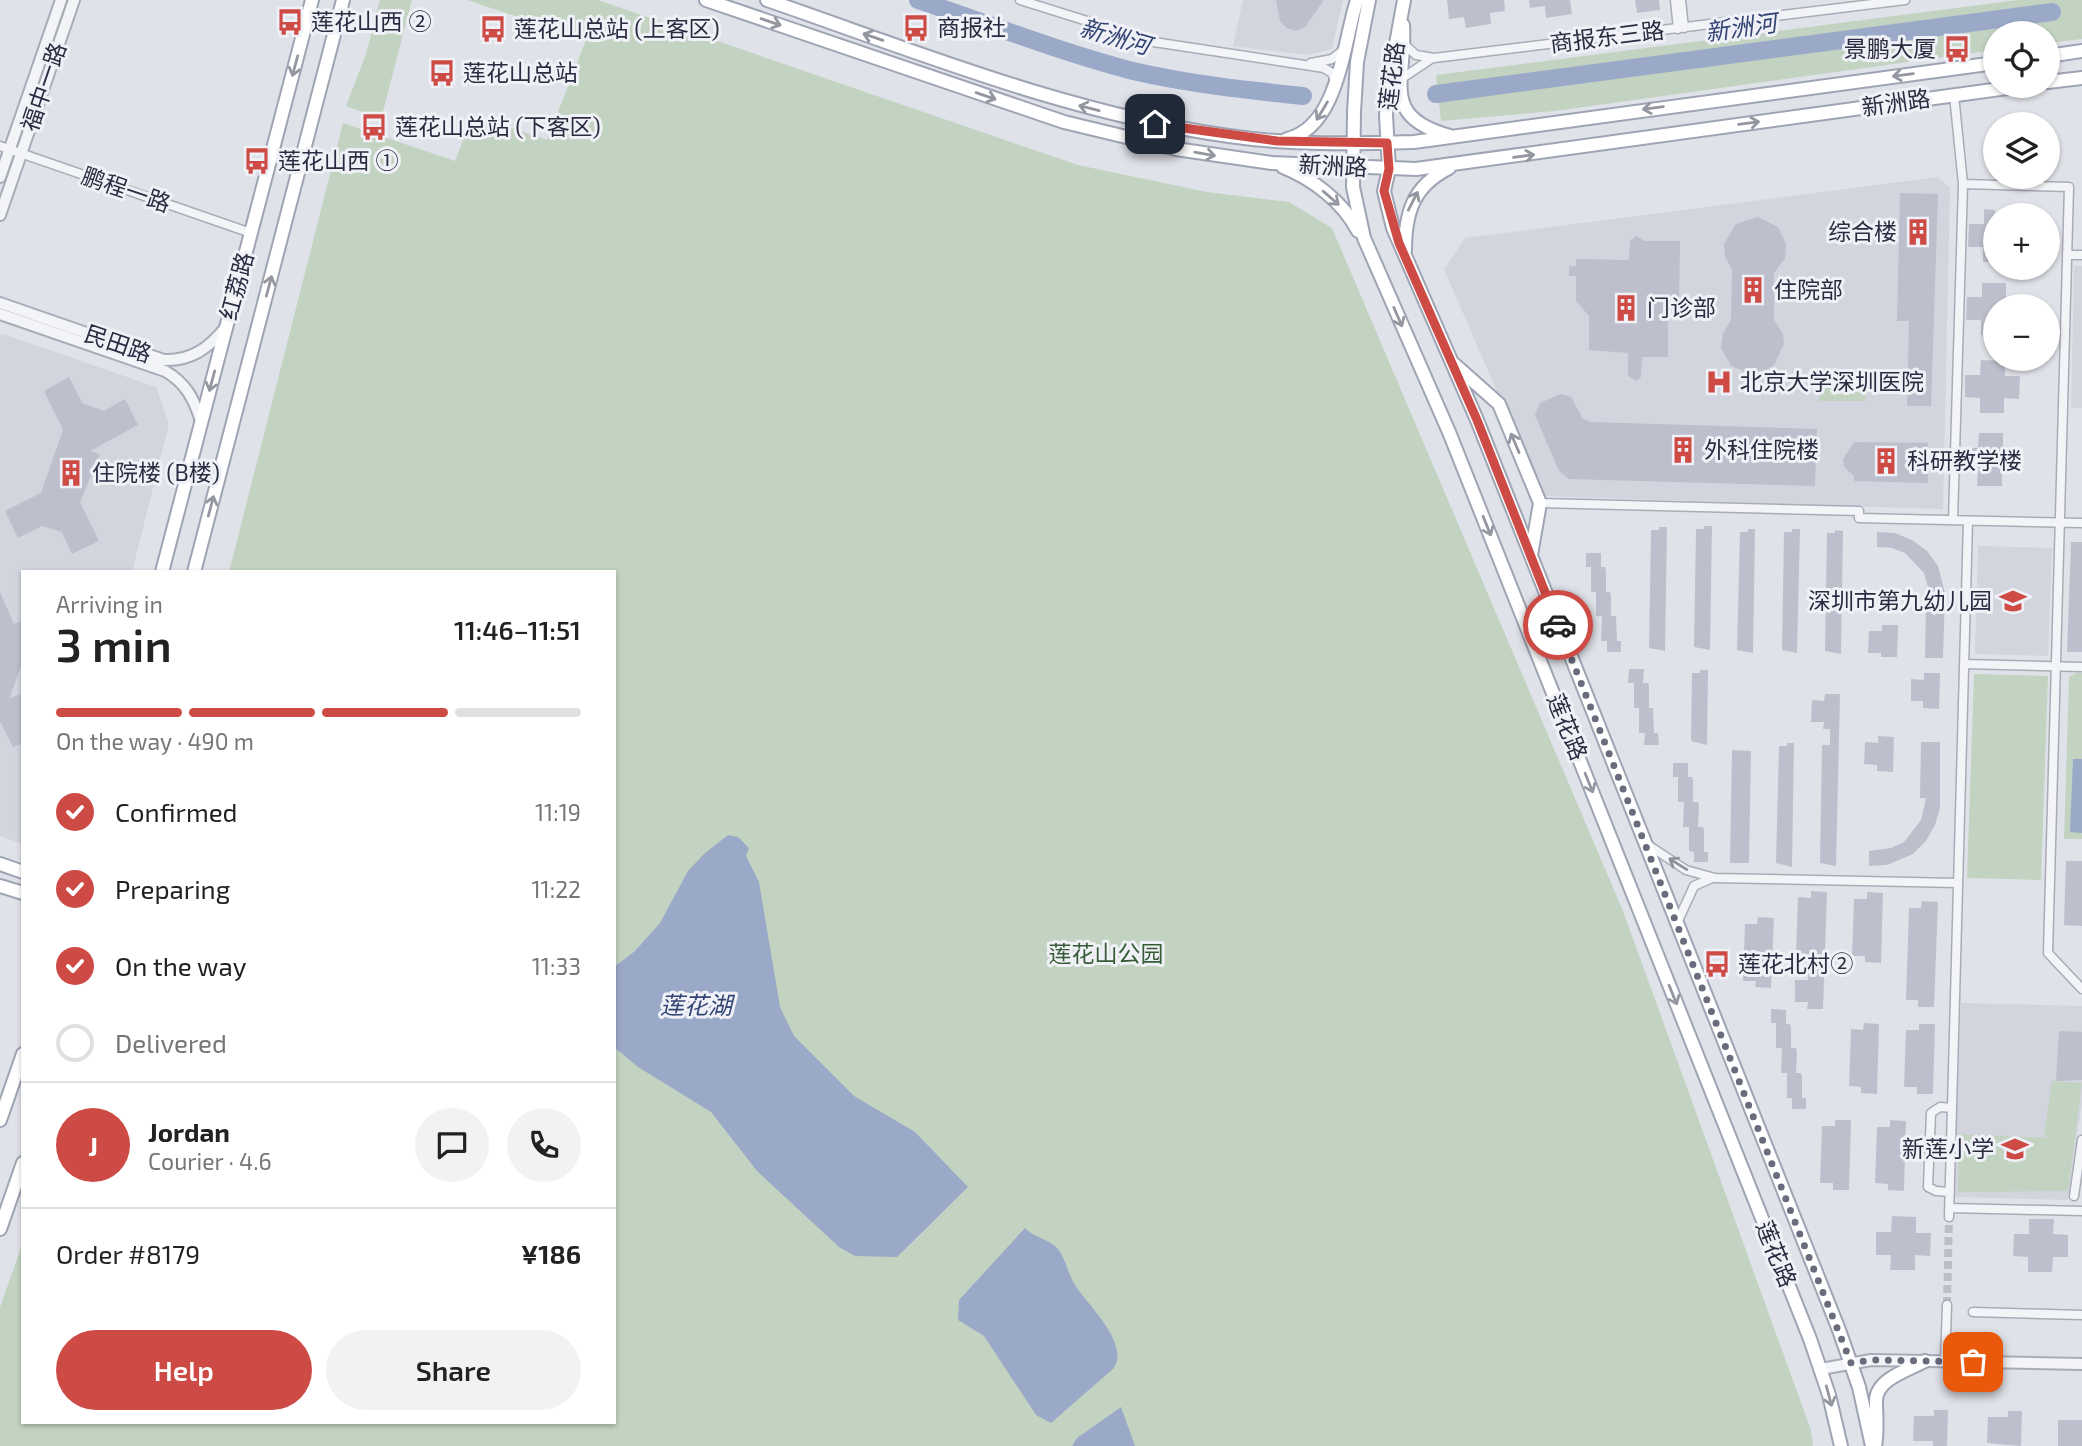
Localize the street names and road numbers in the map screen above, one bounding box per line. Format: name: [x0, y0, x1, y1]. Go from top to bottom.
street label: 商报东三路: [1548, 15, 1666, 57]
street label: 福中一路: [15, 39, 71, 135]
street label: 莲花路: [1373, 40, 1409, 112]
street label: 新洲路: [1860, 83, 1932, 121]
street label: 新洲路: [1298, 149, 1368, 181]
street label: 鹏程一路: [78, 161, 174, 217]
street label: 红荔路: [214, 249, 258, 323]
street label: 民田路: [81, 319, 156, 368]
street label: 莲花路: [1542, 689, 1594, 764]
street label: 莲花路: [1751, 1216, 1803, 1291]

